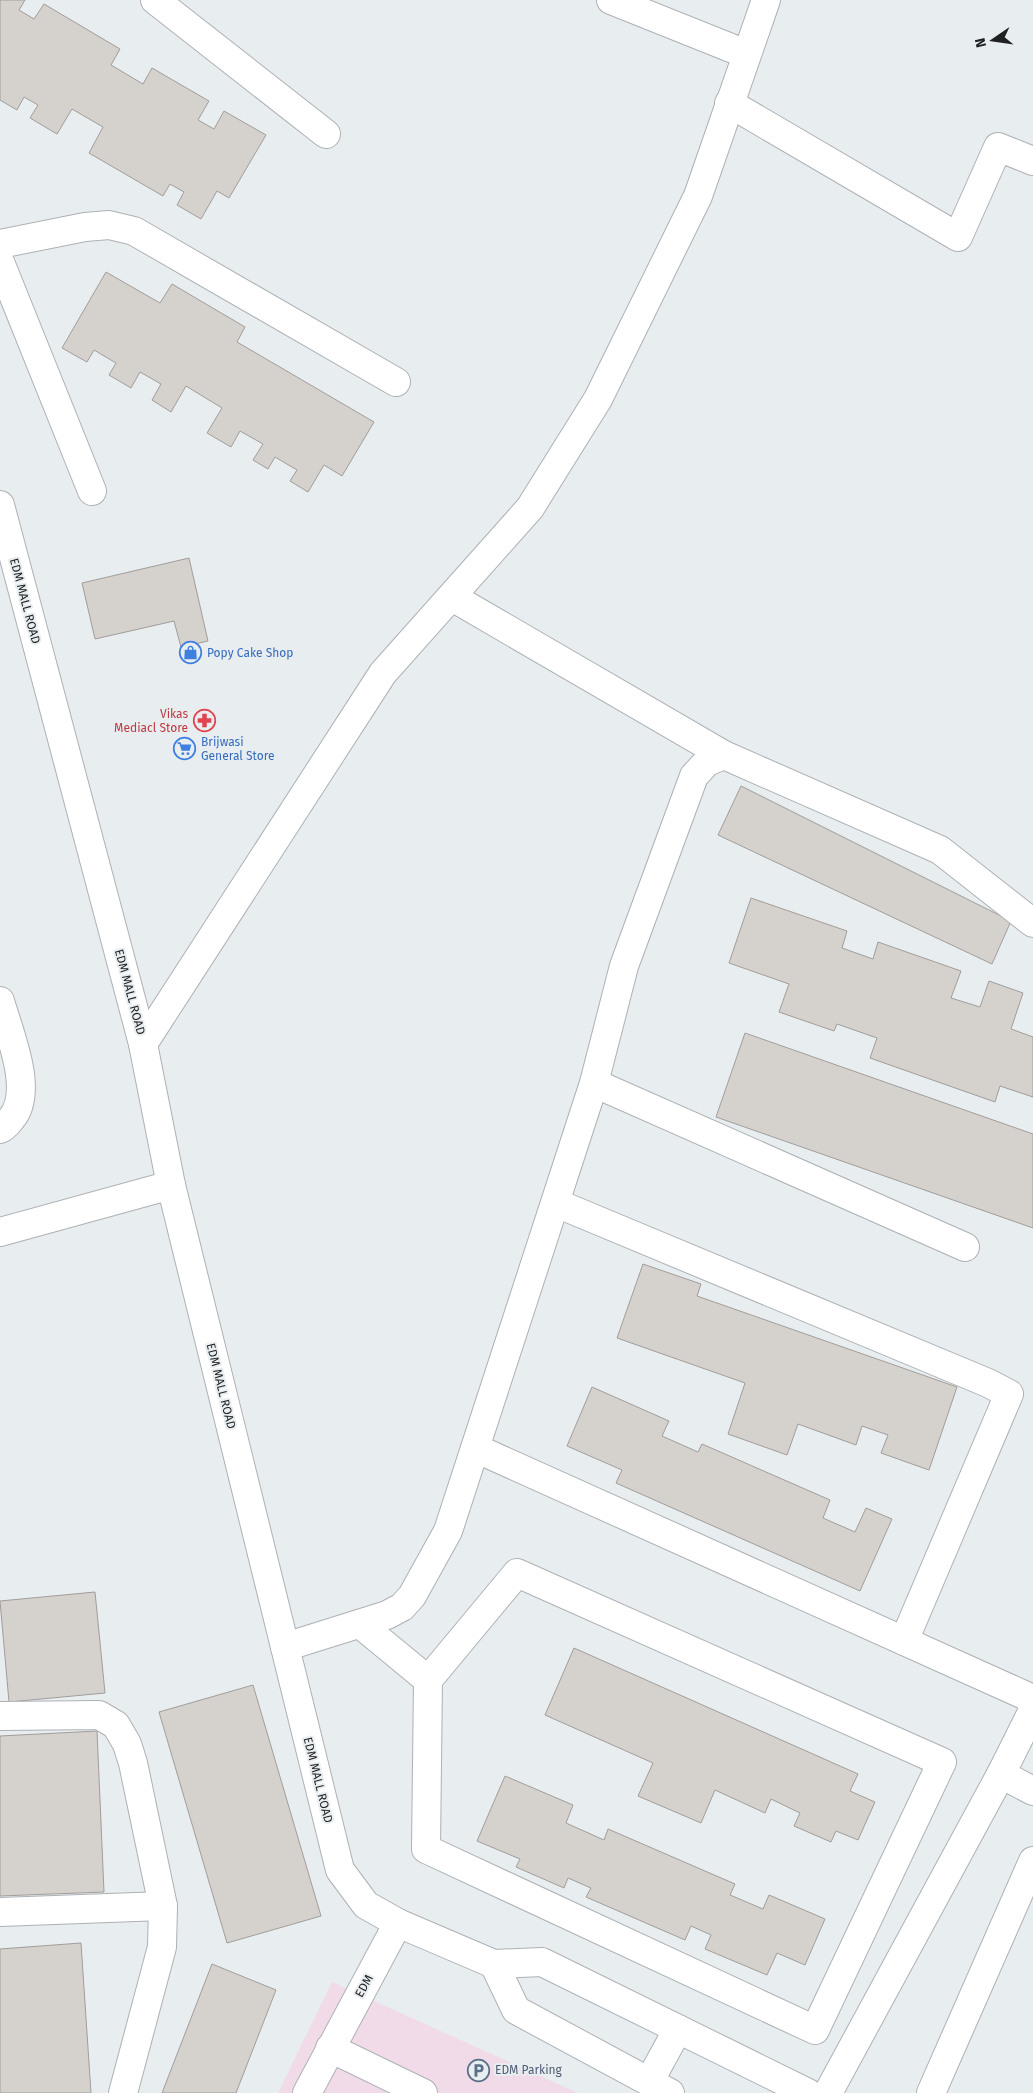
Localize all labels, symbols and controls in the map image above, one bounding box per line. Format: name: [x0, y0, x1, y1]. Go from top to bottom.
north arrow: [968, 15, 1018, 65]
text: N: [971, 36, 990, 49]
street label: EDM MALL ROAD: [7, 557, 43, 646]
shop icon: Popy Cake Shop: [179, 641, 203, 665]
place label: Popy Cake Shop: [207, 646, 293, 660]
place label: Vikas Mediacl Store: [114, 707, 188, 735]
pharmacy icon: Vikas Mediacl Store: [192, 709, 216, 733]
place label: Brijwasi General Store: [201, 735, 275, 763]
supermarket icon: Brijwasi General Store: [173, 737, 197, 761]
street label: EDM MALL ROAD: [112, 948, 148, 1037]
street label: EDM MALL ROAD: [204, 1342, 238, 1431]
street label: EDM MALL ROAD: [301, 1736, 335, 1825]
street label: EDM: [352, 1972, 376, 2000]
parking icon: EDM Parking: [467, 2058, 491, 2082]
place label: EDM Parking: [495, 2063, 563, 2077]

